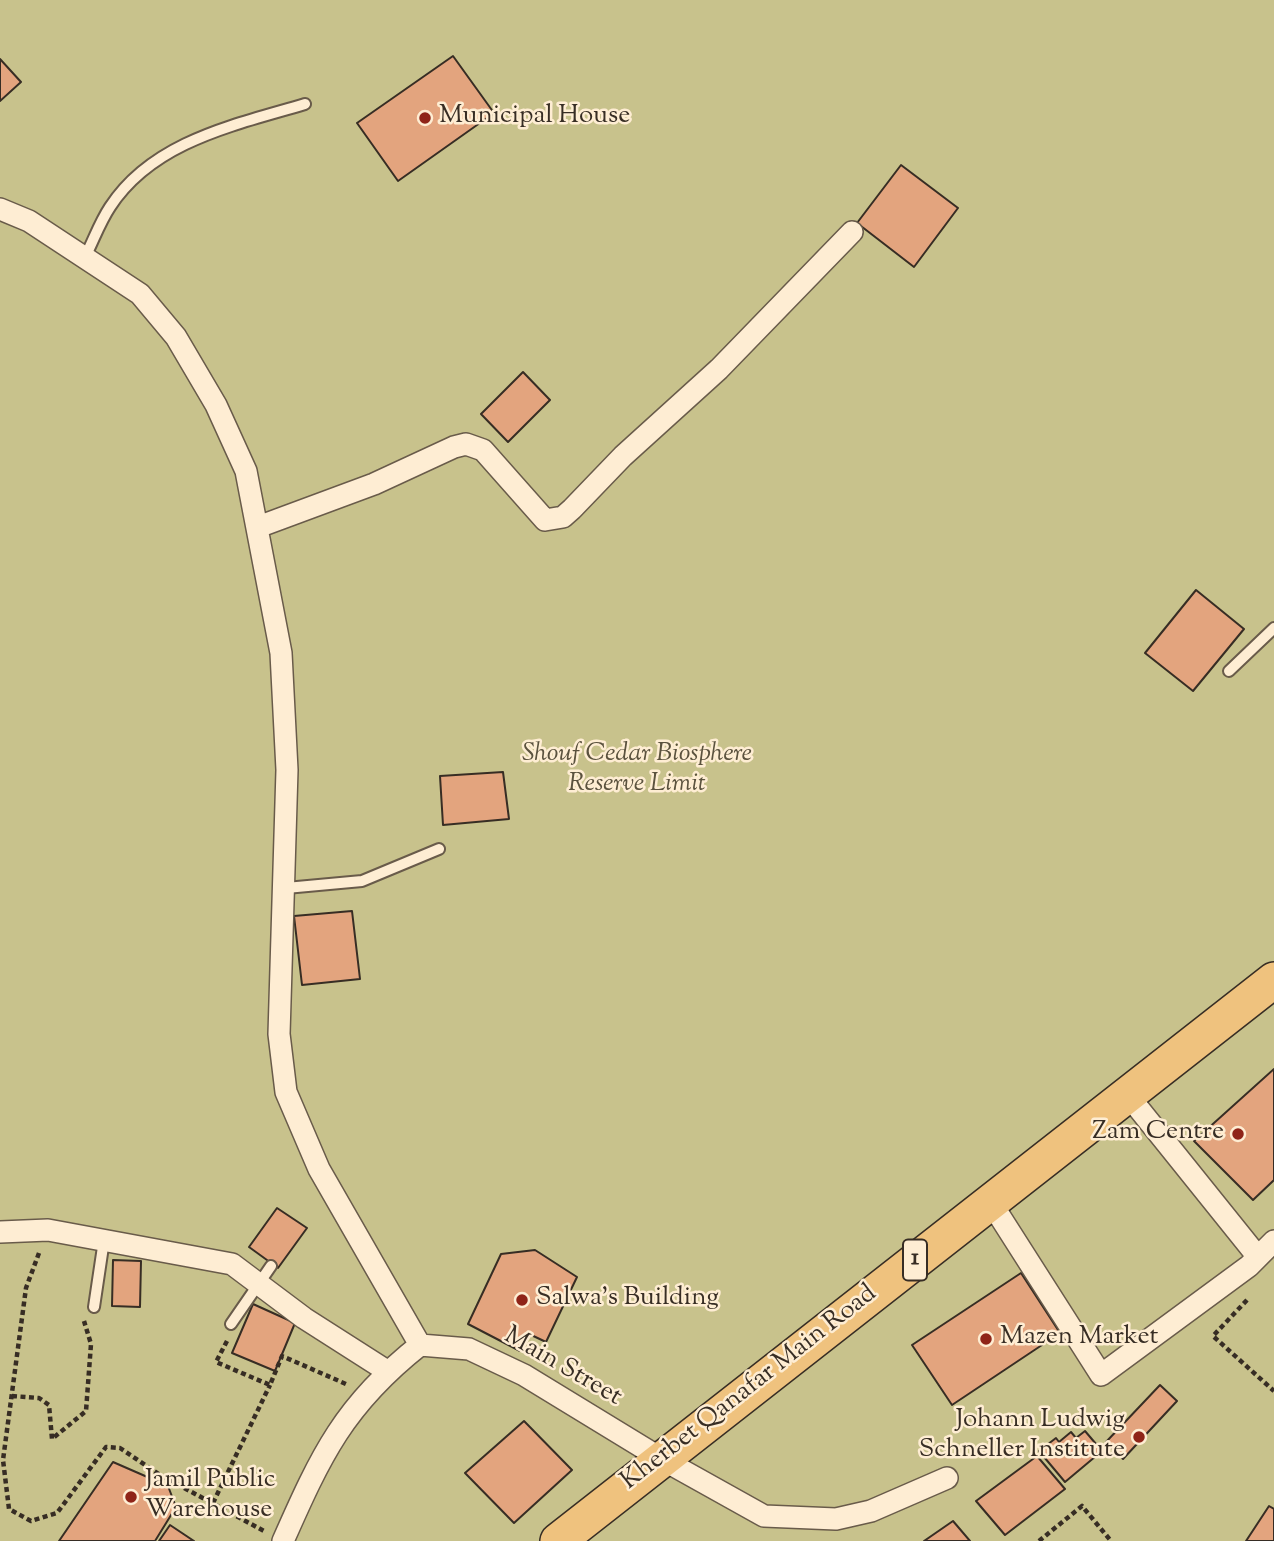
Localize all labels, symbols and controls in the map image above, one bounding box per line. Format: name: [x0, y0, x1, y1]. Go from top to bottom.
place label: Municipal House: [439, 102, 630, 134]
marker: Municipal House: [417, 110, 433, 126]
park label: Shouf Cedar Biosphere Reserve Limit: [522, 740, 752, 802]
place label: Zam Centre: [1092, 1118, 1224, 1150]
marker: Zam Centre: [1230, 1126, 1246, 1142]
road number: 1: [903, 1240, 927, 1280]
street label: Kherbet Qanafar Main Road: [616, 1280, 884, 1498]
place label: Salwa's Building: [536, 1284, 719, 1316]
marker: Salwa's Building: [514, 1292, 530, 1308]
street label: Main Street: [497, 1322, 627, 1414]
place label: Mazen Market: [1000, 1323, 1158, 1355]
marker: Mazen Market: [978, 1331, 994, 1347]
place label: Johann Ludwig Schneller Institute: [919, 1406, 1125, 1468]
marker: Johann Ludwig Schneller Institute: [1131, 1429, 1147, 1445]
place label: Jamil Public Warehouse: [145, 1466, 276, 1528]
marker: Jamil Public Warehouse: [123, 1489, 139, 1505]

